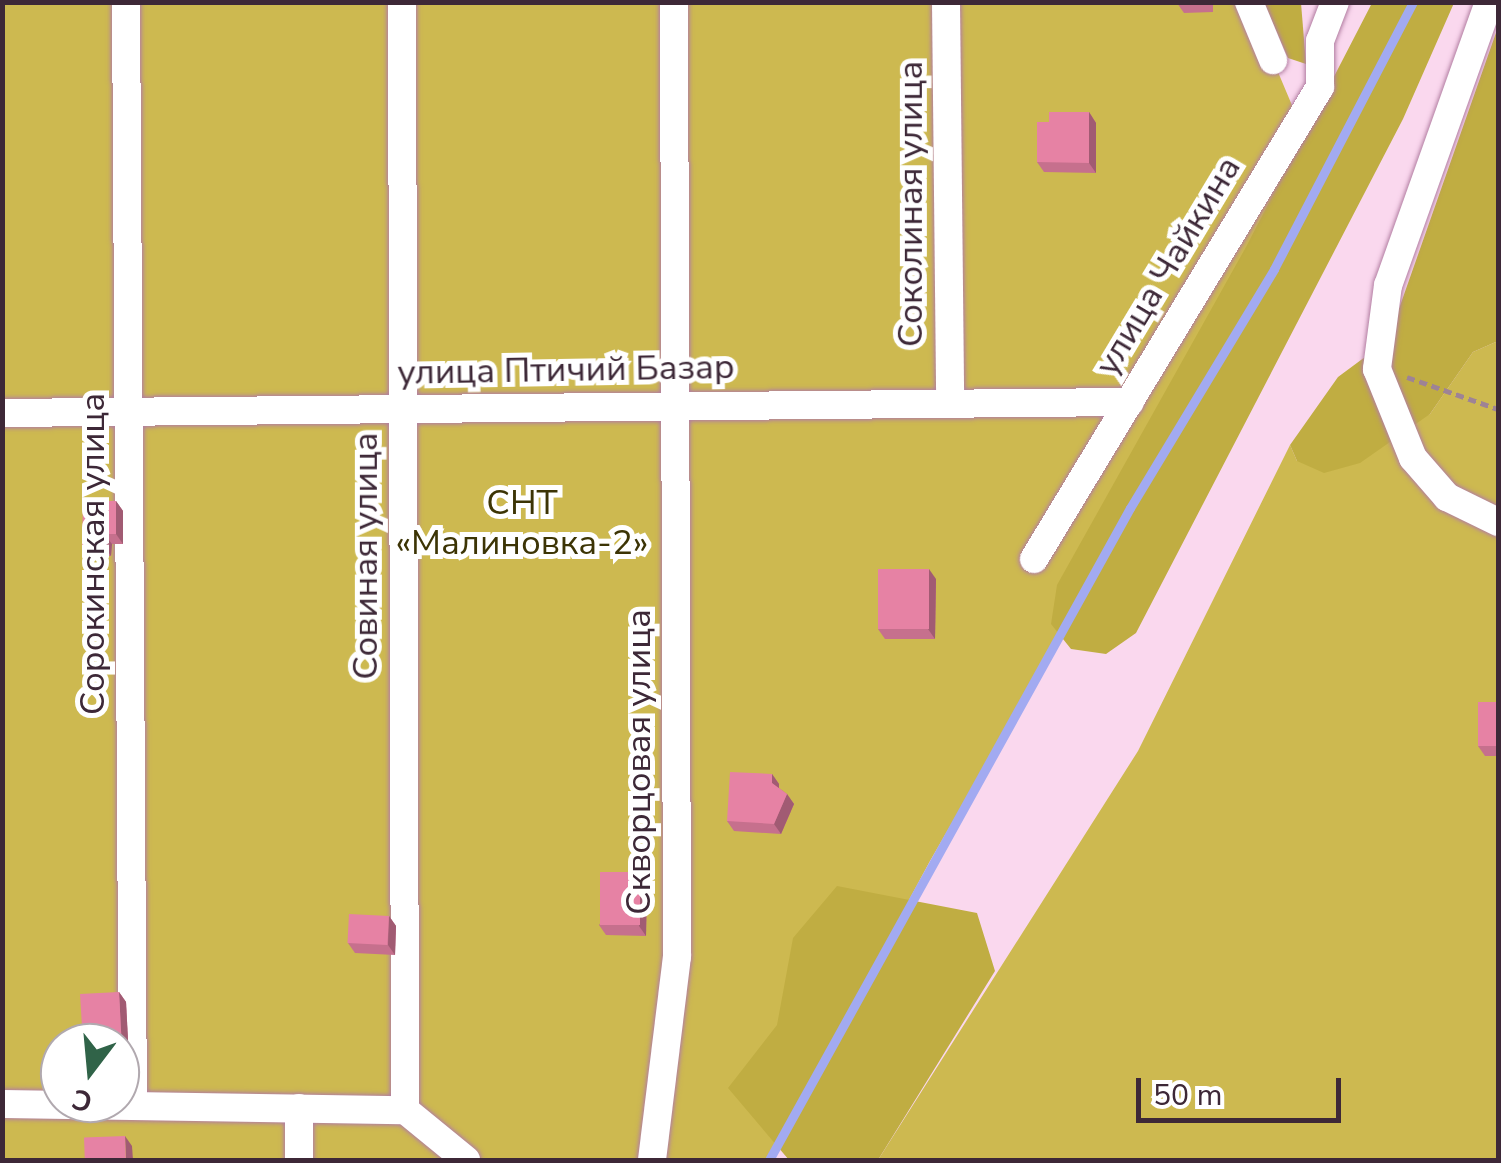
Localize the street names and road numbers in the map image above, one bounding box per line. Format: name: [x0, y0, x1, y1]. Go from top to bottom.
street label: Соколиная улица: [890, 61, 932, 347]
street label: улица Чайкина: [1086, 149, 1250, 383]
street label: улица Птичий Базар: [397, 346, 735, 394]
street label: Сорокинская улица: [72, 393, 114, 715]
street label: Совиная улица: [345, 432, 387, 680]
street label: Скворцовая улица: [618, 609, 660, 915]

